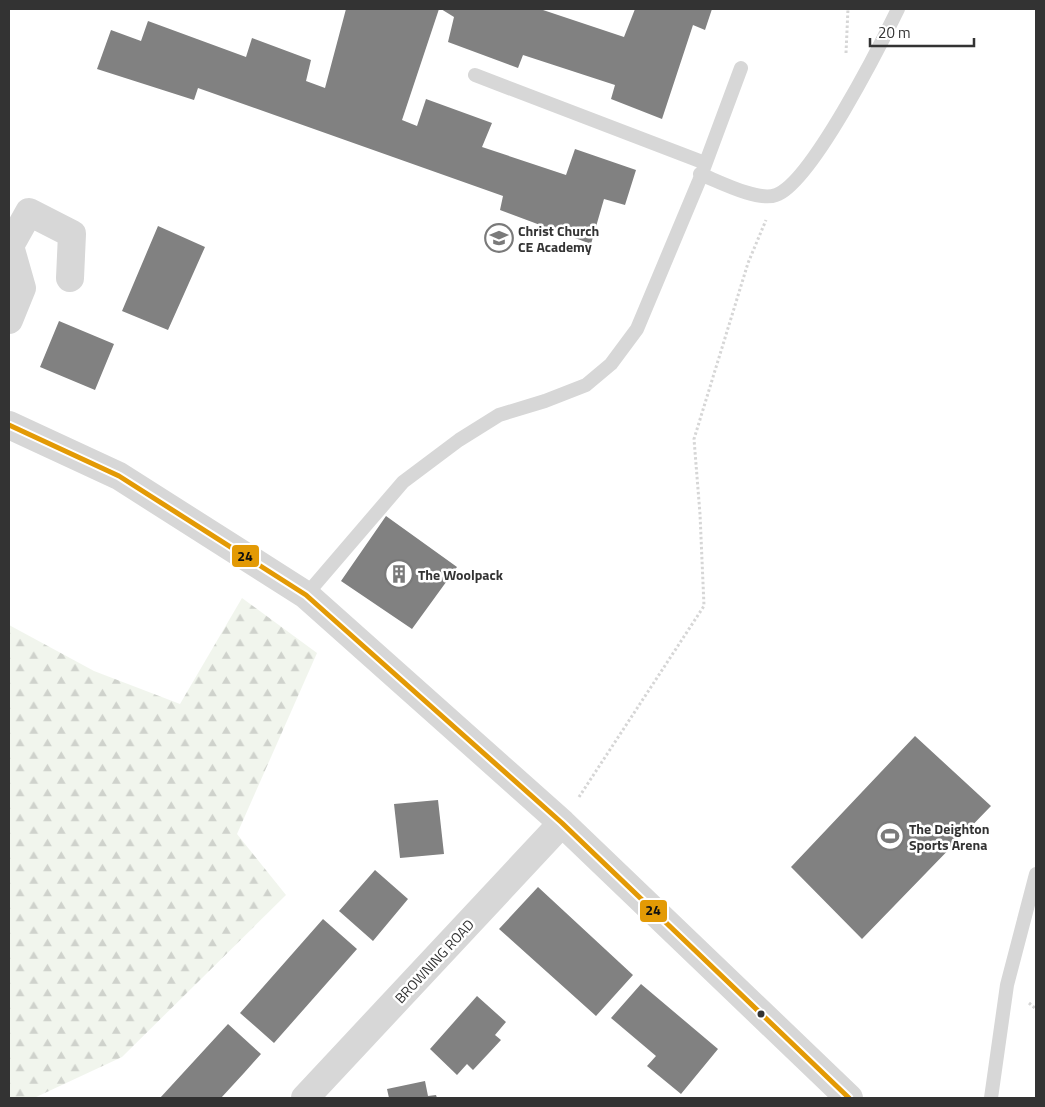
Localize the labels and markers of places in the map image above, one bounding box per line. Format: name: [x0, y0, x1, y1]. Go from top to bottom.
place label: Christ Church CE Academy: [518, 220, 599, 257]
school or university icon: Christ Church CE Academy: [484, 223, 514, 253]
building icon: The Woolpack: [384, 559, 414, 589]
place label: The Woolpack: [418, 564, 504, 585]
place label: The Deighton Sports Arena: [909, 818, 990, 855]
sports icon: The Deighton Sports Arena: [875, 821, 905, 851]
unlabelled marker: [756, 1009, 766, 1019]

